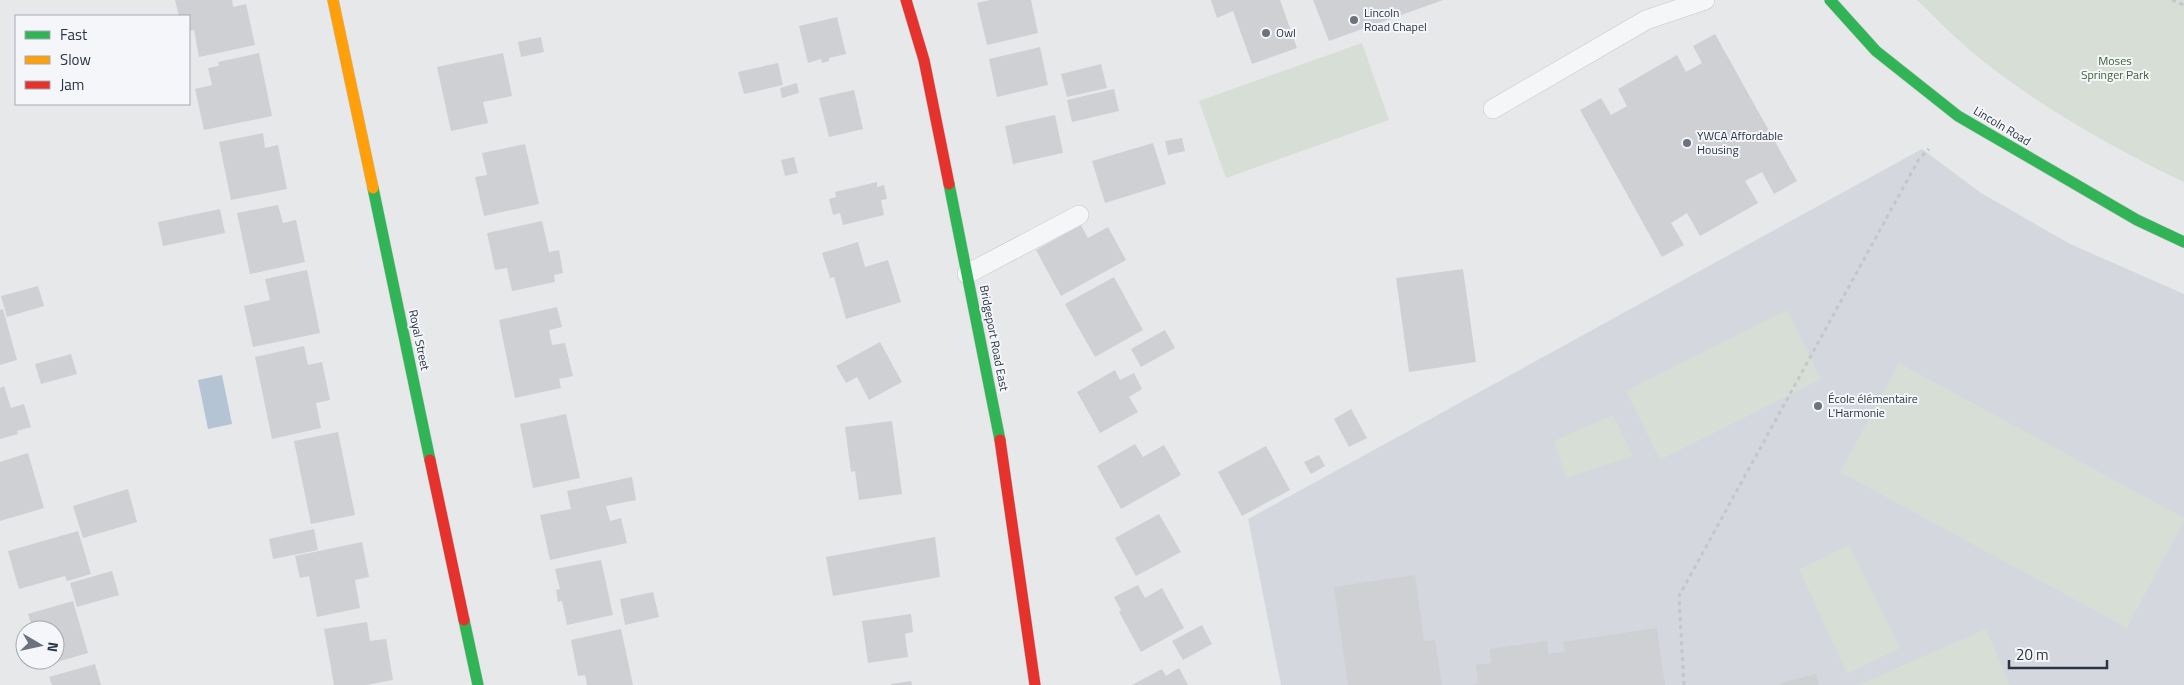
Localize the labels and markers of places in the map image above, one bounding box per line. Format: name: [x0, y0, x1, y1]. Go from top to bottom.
place label: Lincoln Road Chapel: [1364, 3, 1427, 36]
marker: Lincoln Road Chapel: [1348, 14, 1360, 26]
place label: Owl: [1276, 23, 1296, 42]
marker: Owl: [1260, 27, 1272, 39]
place label: YWCA Affordable Housing: [1697, 126, 1783, 159]
marker: YWCA Affordable Housing: [1681, 137, 1693, 149]
place label: École élémentaire L'Harmonie: [1828, 389, 1918, 422]
marker: École élémentaire L'Harmonie: [1812, 400, 1824, 412]

